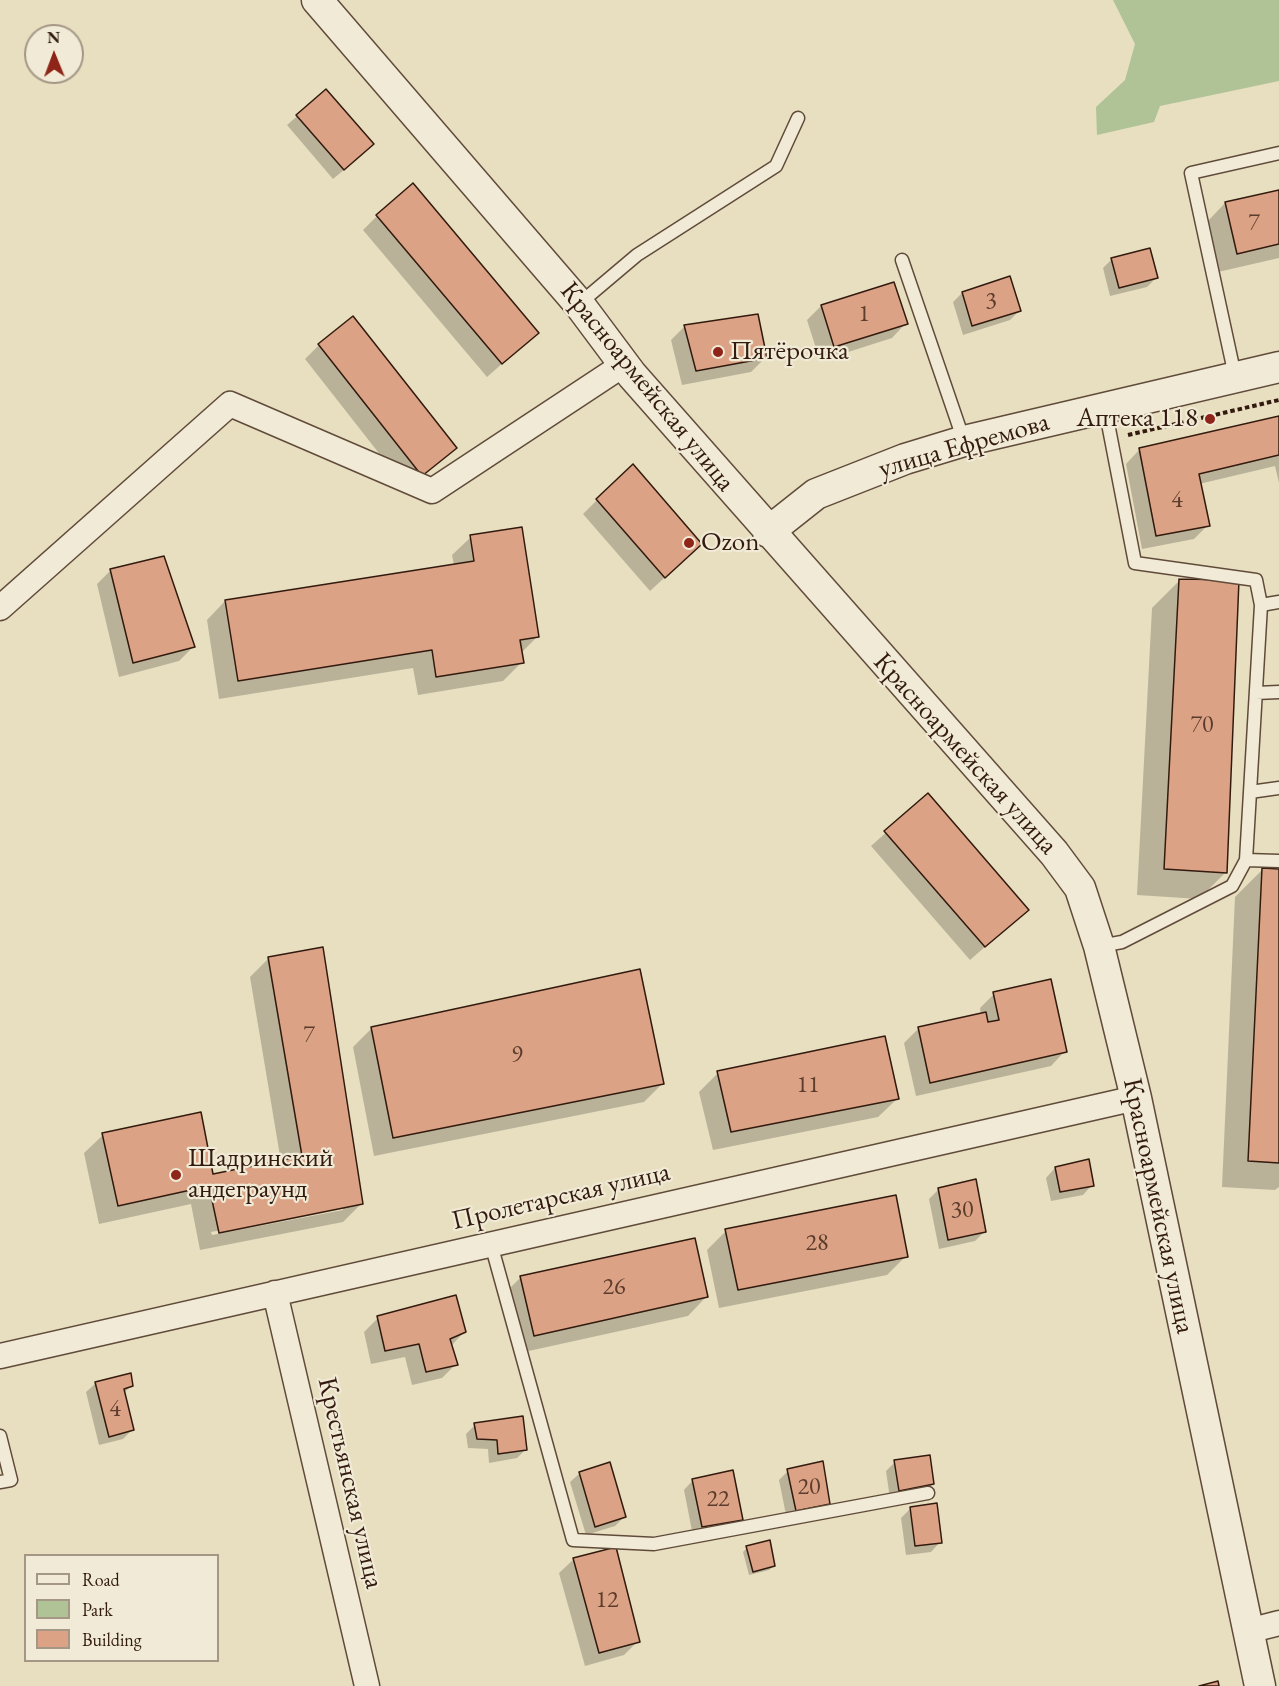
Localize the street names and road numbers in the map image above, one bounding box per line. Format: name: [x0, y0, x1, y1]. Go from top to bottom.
street label: Красноармейская улица: [553, 276, 741, 498]
street label: улица Ефремова: [875, 406, 1053, 486]
street label: Красноармейская улица: [866, 647, 1064, 861]
street label: Красноармейская улица: [1115, 1075, 1201, 1337]
street label: Пролетарская улица: [449, 1156, 673, 1238]
street label: Крестьянская улица: [310, 1374, 390, 1592]

